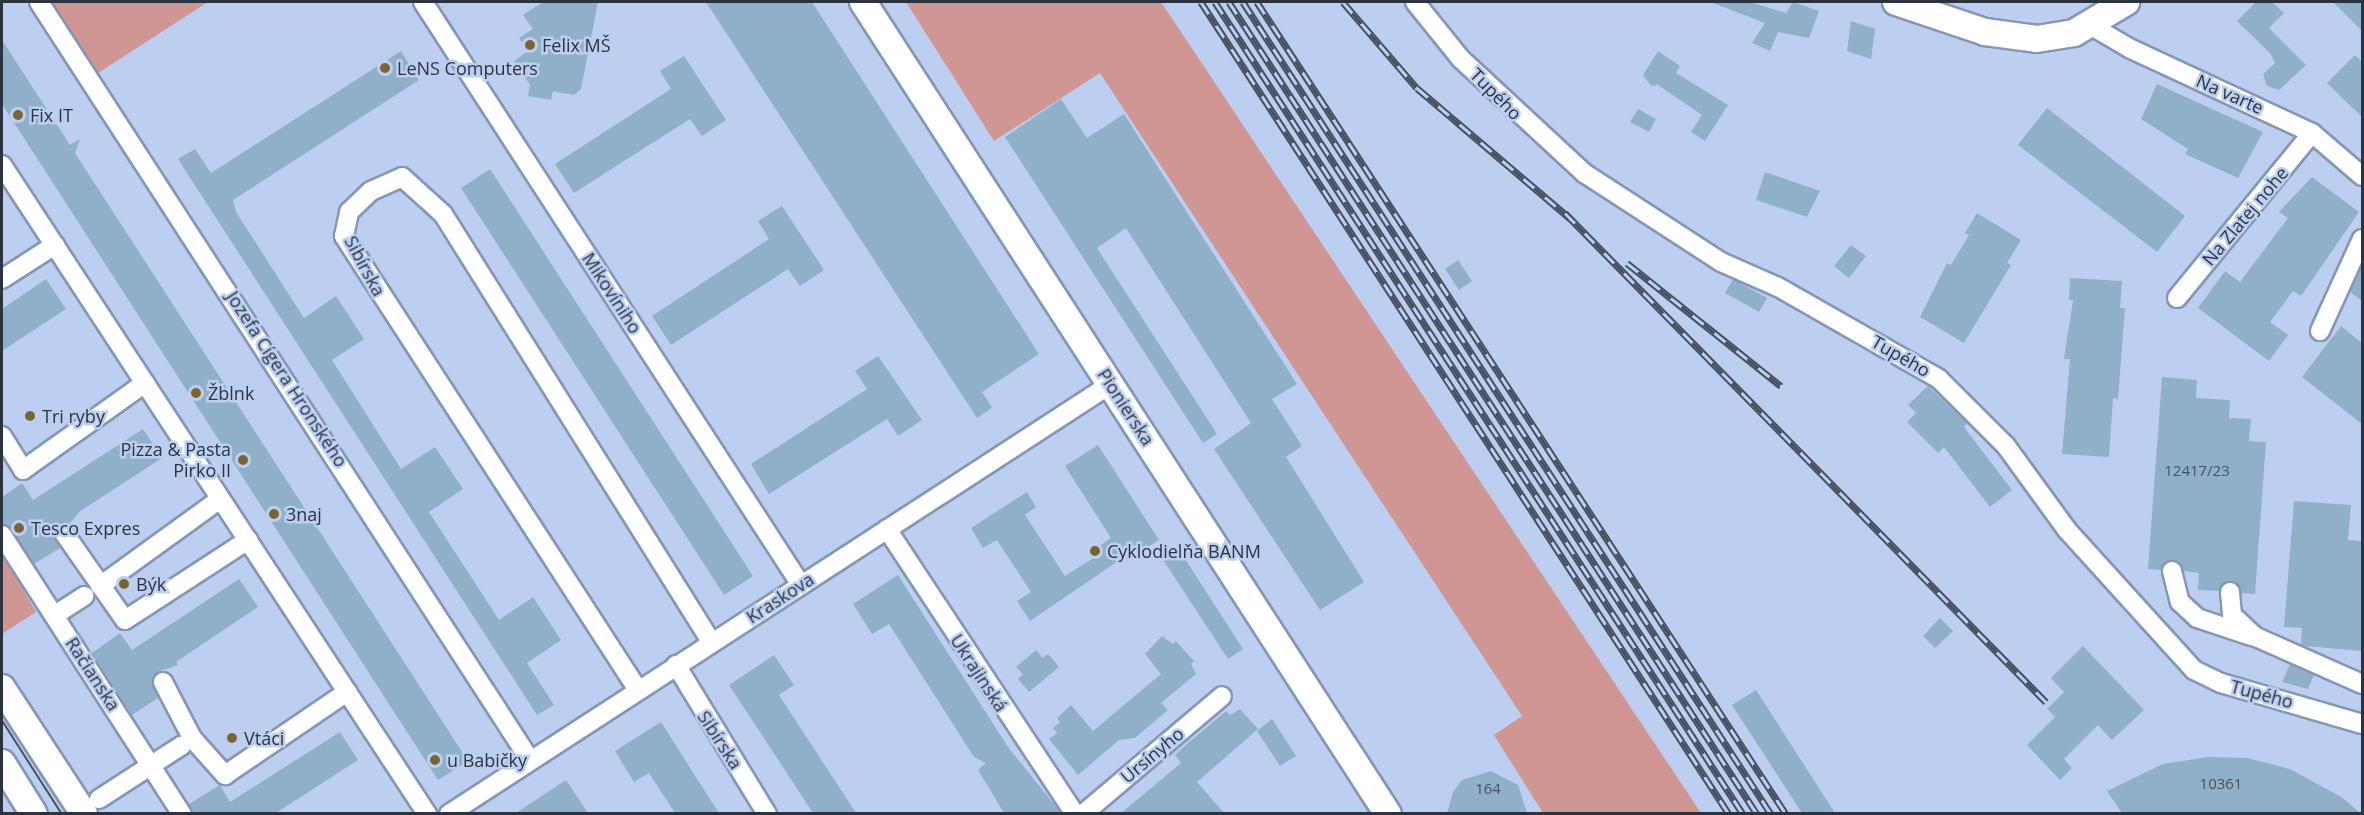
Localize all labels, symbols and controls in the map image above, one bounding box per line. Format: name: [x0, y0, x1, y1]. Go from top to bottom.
place label: Felix MŠ: [542, 34, 611, 56]
marker: Felix MŠ: [523, 38, 537, 52]
place label: LeNS Computers: [397, 57, 538, 79]
marker: LeNS Computers: [378, 61, 392, 75]
street label: Tupého: [1466, 64, 1526, 124]
street label: Na varte: [2193, 70, 2267, 118]
place label: Fix IT: [30, 104, 73, 126]
marker: Fix IT: [11, 108, 25, 122]
street label: Na Zlatej nohe: [2198, 162, 2292, 270]
street label: Sibírska: [340, 232, 390, 300]
street label: Mikovíniho: [578, 249, 646, 337]
street label: Jozefa Cígera Hronského: [222, 287, 352, 471]
street label: Tupého: [1868, 331, 1934, 381]
street label: Pionierska: [1093, 365, 1159, 449]
place label: Žblnk: [208, 382, 254, 404]
marker: Žblnk: [189, 386, 203, 400]
place label: Tri ryby: [42, 405, 105, 427]
marker: Tri ryby: [23, 409, 37, 423]
place label: Pizza & Pasta Pirko II: [120, 439, 231, 482]
marker: Pizza & Pasta Pirko II: [236, 453, 250, 467]
house number: 12417/23: [2164, 462, 2230, 480]
place label: 3naj: [286, 503, 322, 525]
marker: 3naj: [267, 507, 281, 521]
place label: Tesco Expres: [31, 517, 140, 539]
marker: Tesco Expres: [12, 521, 26, 535]
place label: Cyklodielňa BANM: [1107, 540, 1261, 562]
marker: Cyklodielňa BANM: [1088, 544, 1102, 558]
street label: Kraskova: [742, 568, 818, 628]
place label: Býk: [136, 573, 166, 595]
marker: Býk: [117, 577, 131, 591]
street label: Ukrajinská: [946, 630, 1012, 716]
street label: Račianska: [61, 633, 125, 715]
street label: Tupého: [2228, 675, 2296, 713]
street label: Sibírska: [693, 707, 747, 773]
street label: Ursínyho: [1116, 722, 1188, 788]
place label: Vtáci: [244, 727, 284, 749]
marker: Vtáci: [225, 731, 239, 745]
place label: u Babičky: [447, 749, 527, 771]
marker: u Babičky: [428, 753, 442, 767]
house number: 10361: [2200, 775, 2242, 793]
house number: 164: [1475, 780, 1501, 798]

